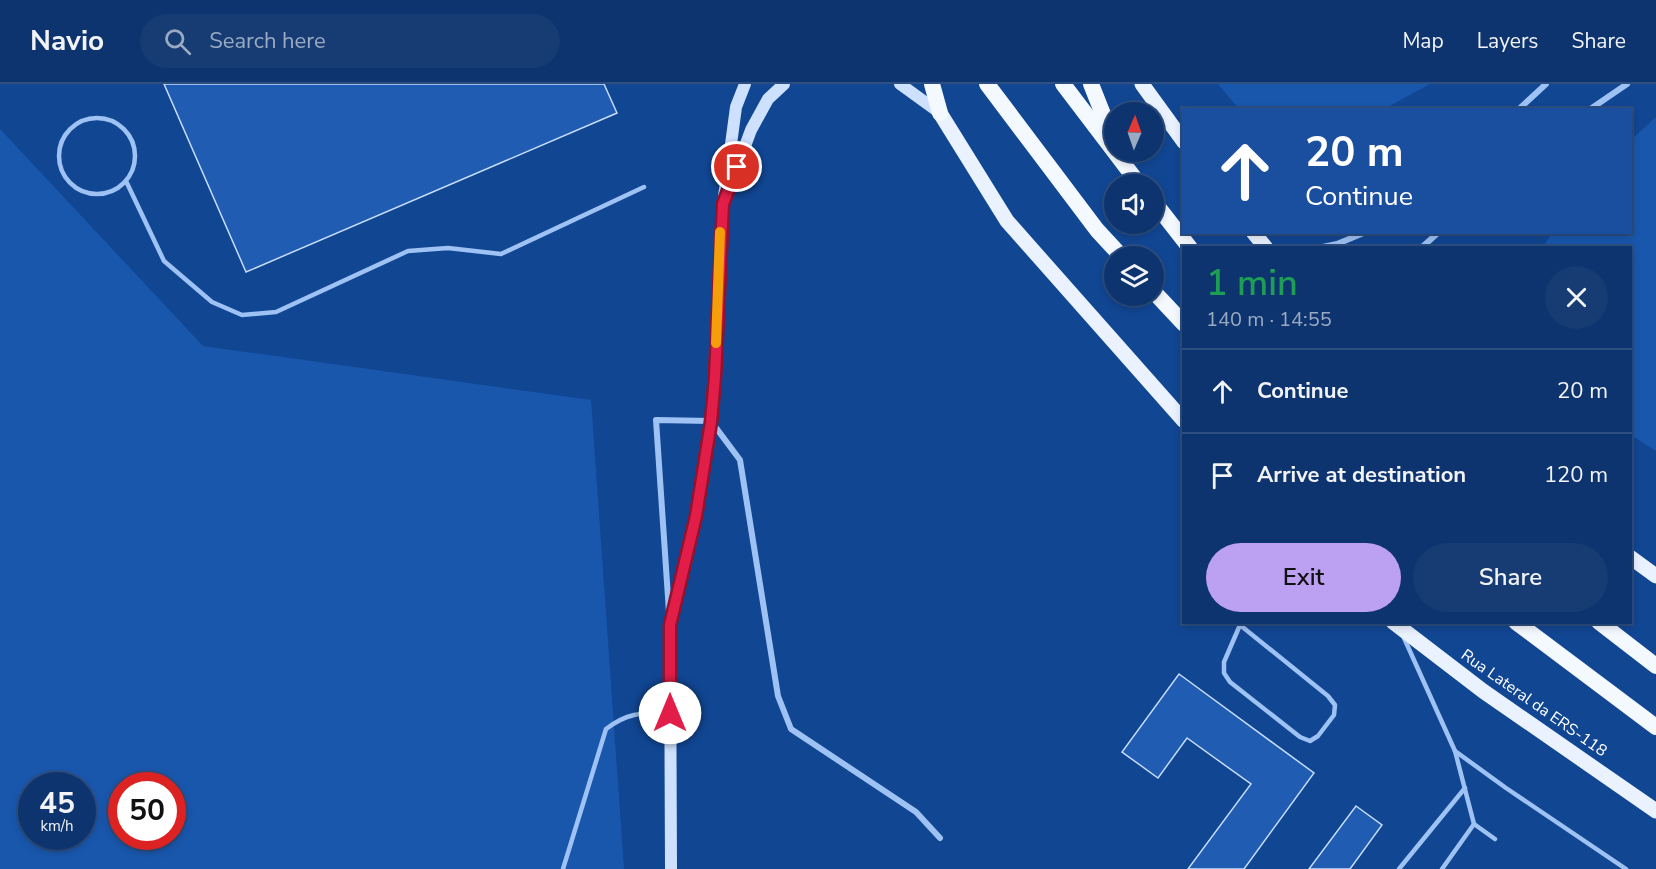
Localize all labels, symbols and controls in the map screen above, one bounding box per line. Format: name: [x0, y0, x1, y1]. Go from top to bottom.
search box: [140, 14, 560, 68]
text: Navio: [30, 22, 104, 60]
icon: search: [161, 25, 194, 58]
text: Search here: [209, 26, 326, 56]
text: Map: [1402, 27, 1444, 55]
text: Layers: [1477, 27, 1538, 55]
text: Share: [1571, 27, 1626, 55]
north arrow: [1104, 102, 1164, 162]
map controls: [1104, 102, 1164, 306]
text: 20 m: [1305, 124, 1404, 181]
icon: ahead: [1206, 132, 1284, 210]
pin: [711, 141, 762, 192]
icon: arrive: [720, 150, 753, 183]
button: sound: [1104, 174, 1164, 234]
text: Continue: [1305, 178, 1413, 215]
button: layers: [1104, 246, 1164, 306]
text: 1 min: [1206, 259, 1298, 308]
button: close: [1545, 266, 1608, 329]
text: 140 m · 14:55: [1206, 306, 1332, 333]
icon: ahead: [1206, 375, 1239, 408]
text: Continue: [1257, 376, 1348, 406]
text: 20 m: [1557, 376, 1608, 406]
icon: arrive: [1206, 459, 1239, 492]
text: Arrive at destination: [1257, 460, 1466, 490]
text: 120 m: [1544, 460, 1608, 490]
button: Exit: [1206, 543, 1401, 612]
button: Share: [1413, 543, 1608, 612]
street label: Rua Lateral da ERS-118: [1456, 644, 1612, 762]
position arrow: [638, 681, 702, 745]
speed limit sign: 50: [108, 772, 186, 850]
text: 45: [39, 783, 75, 824]
text: km/h: [40, 816, 74, 836]

